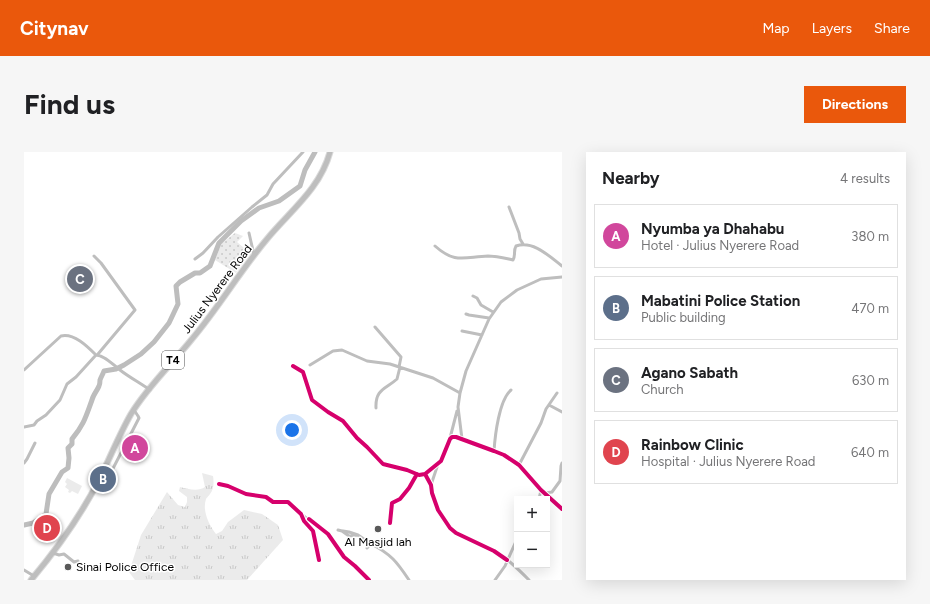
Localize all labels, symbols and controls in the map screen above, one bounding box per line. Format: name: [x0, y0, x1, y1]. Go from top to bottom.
text: Citynav: [20, 17, 89, 40]
text: Map: [762, 20, 790, 37]
text: Layers: [812, 20, 852, 37]
text: Share: [874, 20, 910, 37]
button: Directions: [804, 86, 906, 123]
text: Find us: [24, 87, 115, 121]
text: Nearby: [602, 168, 660, 188]
text: 4 results: [840, 171, 890, 186]
text: Nyumba ya Dhahabu: [641, 220, 784, 238]
text: A: [611, 229, 621, 244]
text: 380 m: [851, 229, 889, 244]
text: Hotel · Julius Nyerere Road: [641, 238, 799, 253]
street label: Julius Nyerere Road: [179, 242, 255, 336]
pin: C: [67, 264, 93, 294]
text: Mabatini Police Station: [641, 292, 800, 310]
text: B: [612, 301, 620, 316]
text: 470 m: [851, 301, 889, 316]
text: Public building: [641, 310, 726, 325]
road number: T4: [162, 351, 184, 369]
text: Agano Sabath: [641, 364, 738, 382]
text: C: [611, 373, 621, 388]
text: 630 m: [852, 373, 889, 388]
text: Church: [641, 382, 684, 397]
your location: [282, 420, 302, 440]
pin: A: [122, 433, 148, 463]
text: Rainbow Clinic: [641, 436, 744, 454]
text: D: [611, 445, 621, 460]
text: 640 m: [851, 445, 889, 460]
text: Hospital · Julius Nyerere Road: [641, 454, 815, 469]
pin: B: [90, 464, 116, 494]
map controls: [514, 496, 550, 568]
button: +: [514, 496, 550, 532]
pin: D: [34, 513, 60, 543]
marker: Al Masjid lah: [373, 524, 383, 534]
button: −: [514, 532, 550, 568]
place label: Al Masjid lah: [344, 535, 412, 549]
place label: Sinai Police Office: [76, 560, 174, 574]
marker: Sinai Police Office: [63, 562, 73, 572]

